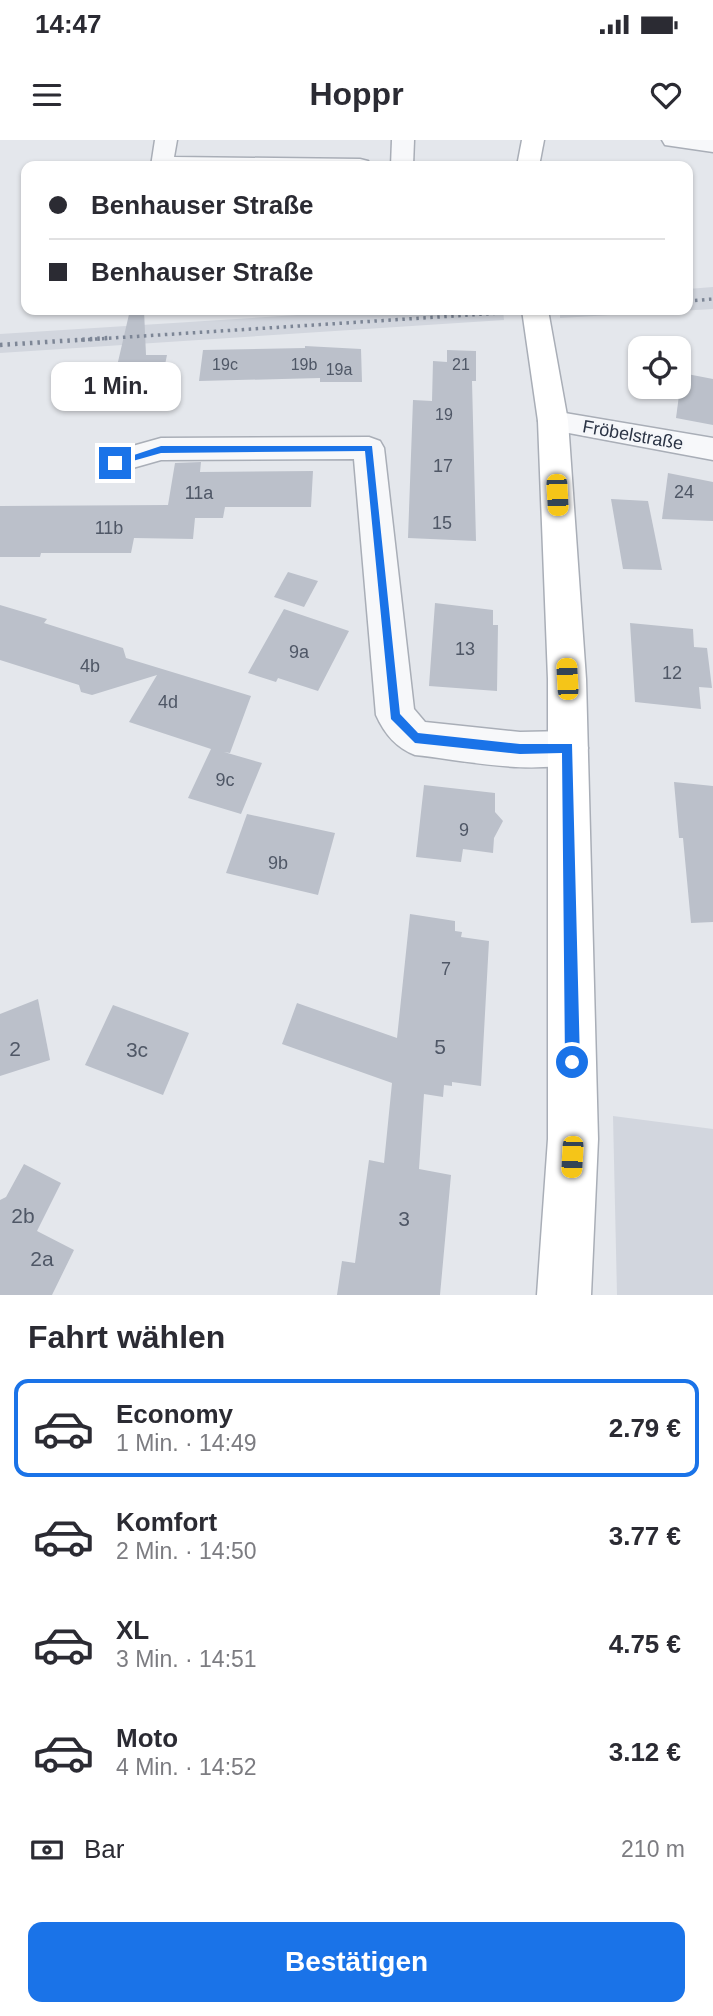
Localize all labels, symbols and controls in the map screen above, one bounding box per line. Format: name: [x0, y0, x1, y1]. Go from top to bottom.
text: 14:47: [35, 9, 102, 39]
icon: menu: [28, 76, 66, 114]
text: Hoppr: [309, 76, 404, 112]
icon: heart: [647, 76, 685, 114]
text: Benhauser Straße: [91, 190, 314, 220]
text: Benhauser Straße: [91, 257, 314, 287]
map controls: [628, 336, 691, 399]
button: locate: [628, 336, 691, 399]
house number: 19c: [212, 356, 238, 373]
house number: 19b: [291, 356, 317, 373]
house number: 21: [452, 356, 470, 373]
house number: 19a: [326, 361, 352, 378]
callout: 1 Min.: [50, 362, 180, 410]
text: 1 Min.: [83, 373, 149, 399]
house number: 19: [435, 406, 453, 423]
street label: Fröbelstraße: [581, 416, 685, 454]
route end: [99, 447, 131, 479]
house number: 17: [433, 456, 453, 476]
car: [546, 473, 569, 517]
house number: 24: [674, 482, 694, 502]
house number: 11a: [185, 483, 214, 503]
house number: 15: [432, 513, 452, 533]
house number: 11b: [95, 518, 123, 538]
house number: 13: [455, 639, 475, 659]
house number: 9a: [289, 642, 310, 662]
house number: 4b: [80, 656, 100, 676]
car: [556, 657, 579, 701]
house number: 12: [662, 663, 682, 683]
house number: 4d: [158, 692, 178, 712]
house number: 9c: [215, 770, 235, 790]
house number: 9: [459, 820, 469, 840]
house number: 9b: [268, 853, 288, 873]
house number: 7: [441, 959, 451, 979]
house number: 5: [434, 1035, 446, 1058]
house number: 2: [9, 1037, 21, 1060]
house number: 3c: [126, 1038, 148, 1061]
route start: [556, 1046, 588, 1078]
car: [561, 1135, 584, 1179]
house number: 2b: [11, 1204, 35, 1227]
house number: 3: [398, 1207, 410, 1230]
house number: 2a: [30, 1247, 54, 1270]
text: Fahrt wählen: [28, 1319, 225, 1355]
icon: car: [32, 1397, 95, 1460]
text: Economy: [116, 1399, 233, 1429]
text: 2.79 €: [609, 1413, 681, 1443]
text: 1 Min. · 14:49: [116, 1430, 257, 1456]
icon: car: [32, 1505, 95, 1568]
text: Komfort: [116, 1507, 217, 1537]
text: 3.77 €: [609, 1521, 681, 1551]
text: 2 Min. · 14:50: [116, 1538, 257, 1564]
icon: car: [32, 1613, 95, 1676]
text: XL: [116, 1615, 149, 1645]
text: 4.75 €: [609, 1629, 681, 1659]
text: 3 Min. · 14:51: [116, 1646, 257, 1672]
icon: car: [32, 1721, 95, 1784]
text: Moto: [116, 1723, 178, 1753]
text: 3.12 €: [609, 1737, 681, 1767]
text: 4 Min. · 14:52: [116, 1754, 257, 1780]
icon: cash: [28, 1831, 66, 1869]
text: Bar: [84, 1834, 124, 1864]
text: 210 m: [621, 1836, 685, 1862]
button: Bestätigen: [28, 1922, 685, 2002]

